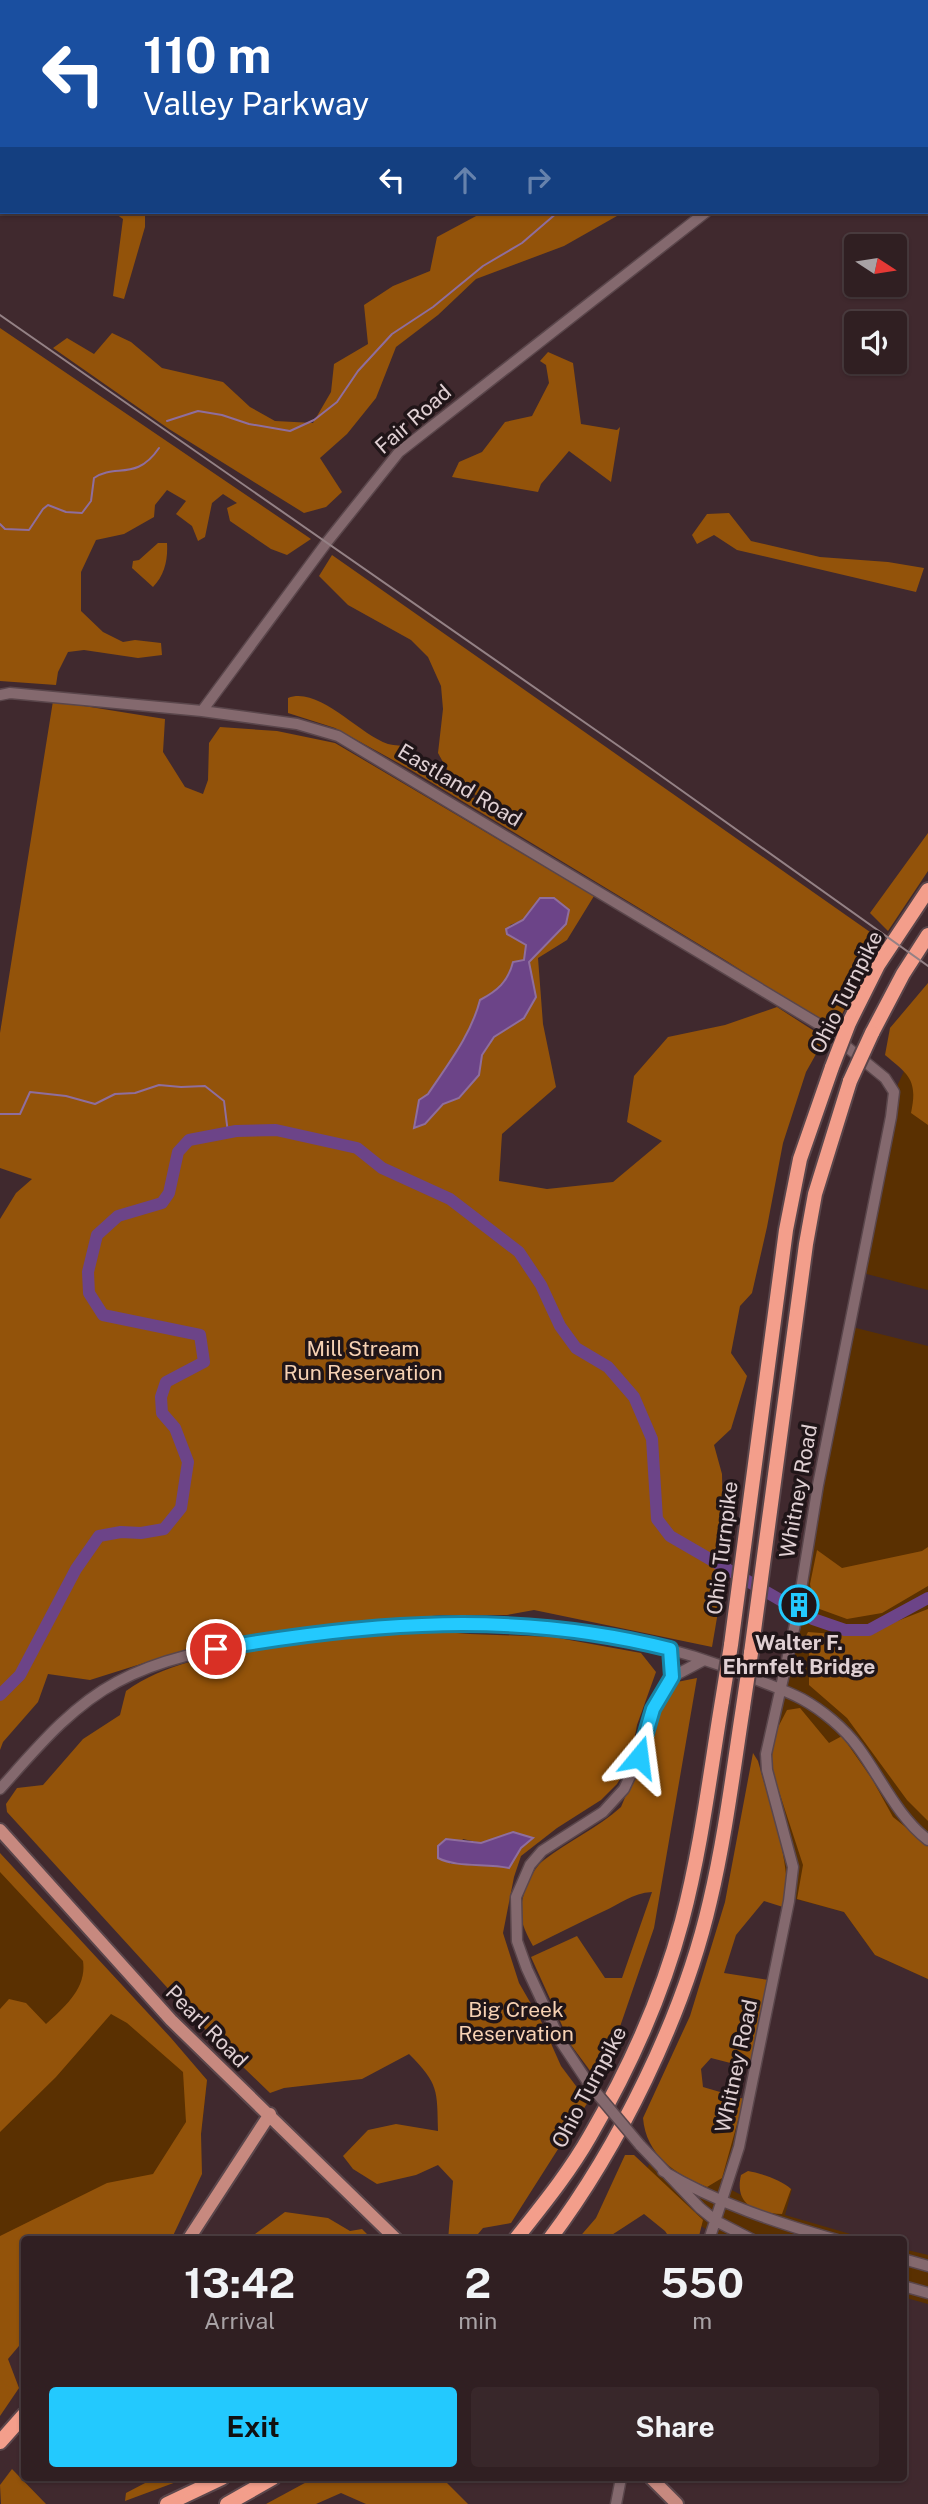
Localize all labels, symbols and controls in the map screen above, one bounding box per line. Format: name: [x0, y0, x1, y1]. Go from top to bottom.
text: 110 m: [143, 26, 271, 84]
icon: left: [28, 28, 119, 119]
text: Valley Parkway: [143, 85, 369, 122]
icon: left: [373, 161, 411, 199]
icon: ahead: [446, 161, 484, 199]
icon: right: [519, 161, 557, 199]
north arrow: [844, 234, 906, 298]
map controls: [844, 234, 907, 374]
button: sound: [844, 311, 907, 374]
street label: Fair Road: [370, 379, 456, 459]
street label: Eastland Road: [393, 738, 527, 832]
street label: Ohio Turnpike: [804, 926, 888, 1058]
park label: Mill Stream Run Reservation: [283, 1336, 443, 1385]
street label: Whitney Road: [774, 1422, 822, 1560]
street label: Ohio Turnpike: [701, 1480, 743, 1616]
building icon: Walter F. Ehrnfelt Bridge: [778, 1584, 820, 1626]
pin: [186, 1619, 246, 1679]
icon: arrive: [197, 1630, 235, 1668]
place label: Walter F. Ehrnfelt Bridge: [723, 1630, 875, 1679]
position arrow: [602, 1720, 676, 1794]
street label: Pearl Road: [161, 1980, 253, 2072]
park label: Big Creek Reservation: [458, 1997, 574, 2046]
street label: Whitney Road: [710, 1997, 762, 2135]
street label: Ohio Turnpike: [546, 2022, 632, 2152]
text: 13:42: [184, 2258, 295, 2307]
text: 2: [464, 2258, 491, 2307]
text: 550: [660, 2258, 744, 2307]
text: Arrival: [204, 2307, 275, 2334]
text: min: [458, 2307, 497, 2334]
text: m: [692, 2307, 712, 2334]
button: Exit: [49, 2387, 457, 2467]
button: Share: [471, 2387, 879, 2467]

